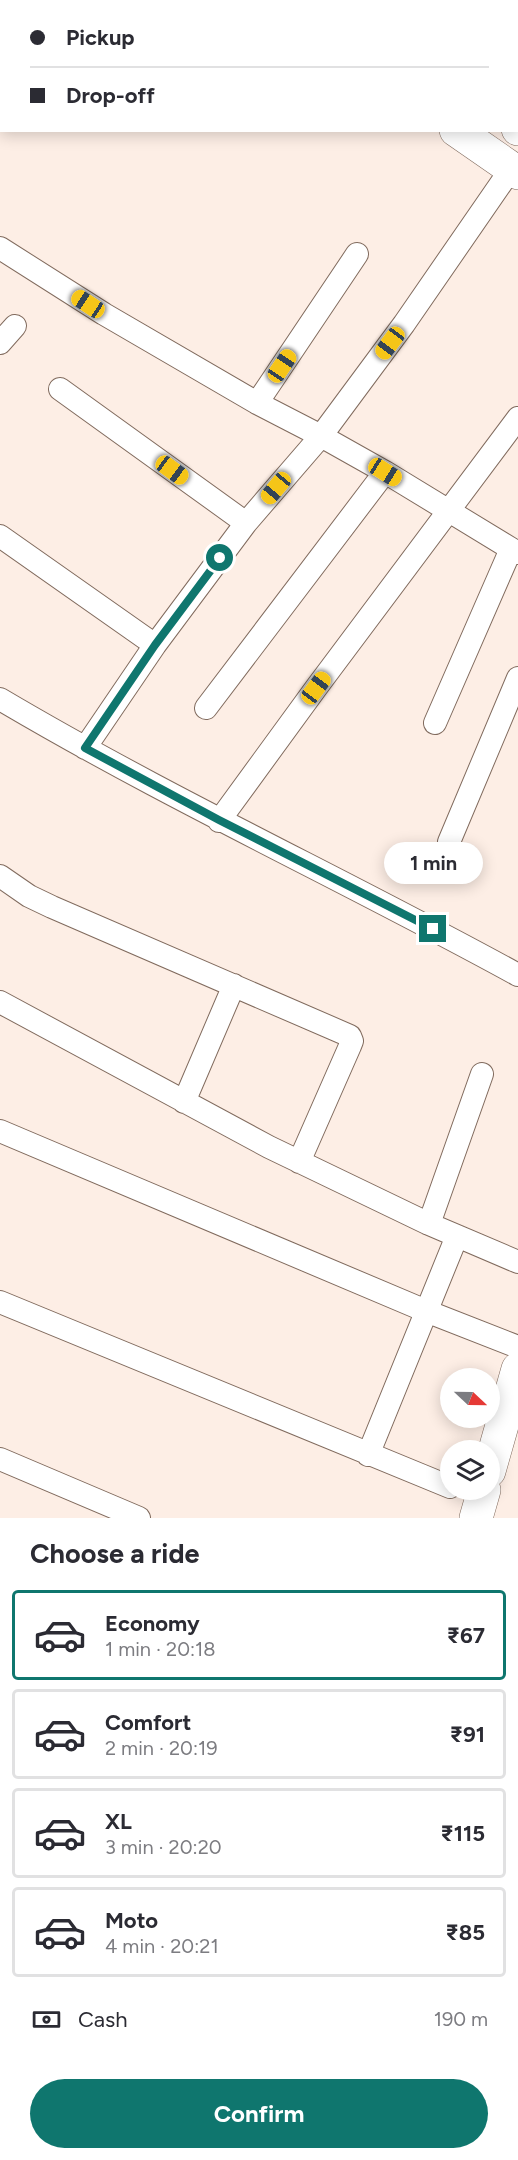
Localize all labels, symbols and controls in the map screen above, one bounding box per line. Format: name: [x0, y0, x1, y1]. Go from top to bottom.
text: Pickup: [66, 24, 135, 51]
text: Drop-off: [66, 82, 155, 109]
car: [68, 287, 108, 321]
car: [372, 323, 408, 363]
car: [264, 346, 300, 386]
car: [152, 452, 192, 488]
car: [365, 455, 405, 489]
car: [258, 468, 294, 508]
route start: [206, 544, 233, 571]
car: [298, 668, 334, 708]
callout: 1 min: [384, 842, 482, 884]
text: 1 min: [410, 851, 457, 875]
route end: [419, 915, 446, 942]
north arrow: [440, 1368, 500, 1428]
map controls: [440, 1368, 500, 1500]
button: layers: [440, 1440, 500, 1500]
text: Choose a ride: [30, 1537, 199, 1570]
icon: car: [33, 1608, 87, 1662]
text: Economy: [105, 1610, 200, 1637]
text: ₹67: [447, 1622, 485, 1649]
text: 1 min · 20:18: [105, 1637, 216, 1661]
icon: car: [33, 1707, 87, 1761]
text: Comfort: [105, 1709, 191, 1736]
text: ₹91: [450, 1721, 485, 1748]
text: 2 min · 20:19: [105, 1736, 218, 1760]
icon: car: [33, 1806, 87, 1860]
text: XL: [105, 1808, 132, 1835]
text: ₹115: [440, 1820, 485, 1847]
text: 3 min · 20:20: [105, 1835, 222, 1859]
icon: car: [33, 1905, 87, 1959]
text: Moto: [105, 1907, 158, 1934]
text: ₹85: [446, 1919, 485, 1946]
text: 4 min · 20:21: [105, 1934, 219, 1958]
icon: cash: [30, 2003, 63, 2036]
text: Cash: [78, 2006, 128, 2033]
text: 190 m: [434, 2007, 488, 2031]
button: Confirm: [30, 2079, 488, 2148]

